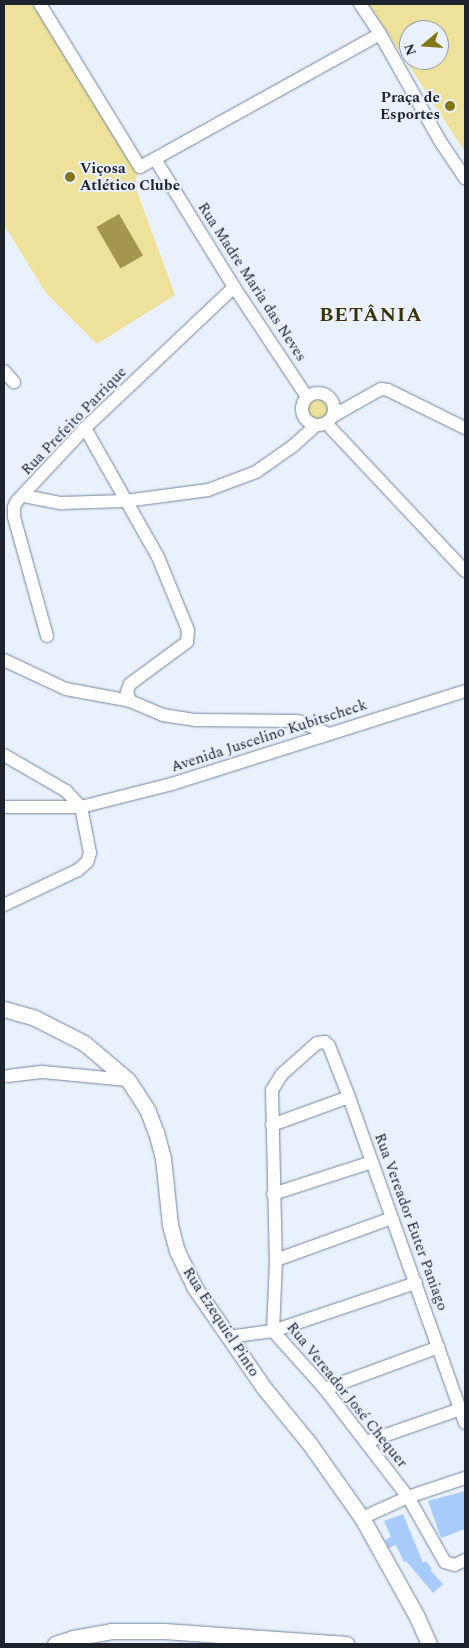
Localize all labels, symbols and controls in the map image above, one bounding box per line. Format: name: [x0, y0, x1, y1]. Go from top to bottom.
north arrow: [399, 20, 449, 70]
text: N: [398, 41, 422, 58]
place label: Praça de Esportes: [380, 88, 440, 123]
marker: Praça de Esportes: [444, 100, 456, 112]
place label: Viçosa Atlético Clube: [80, 159, 180, 194]
marker: Viçosa Atlético Clube: [64, 171, 76, 183]
street label: Rua Madre Maria das Neves: [194, 199, 310, 365]
district label: BETÂNIA: [318, 303, 424, 327]
street label: Rua Prefeito Parrique: [18, 363, 130, 479]
street label: Avenida Juscelino Kubitscheck: [169, 696, 369, 776]
street label: Rua Vereador Euter Paniago: [370, 1131, 452, 1313]
street label: Rua Ezequiel Pinto: [179, 1264, 263, 1380]
street label: Rua Vereador José Chequer: [283, 1319, 411, 1471]

